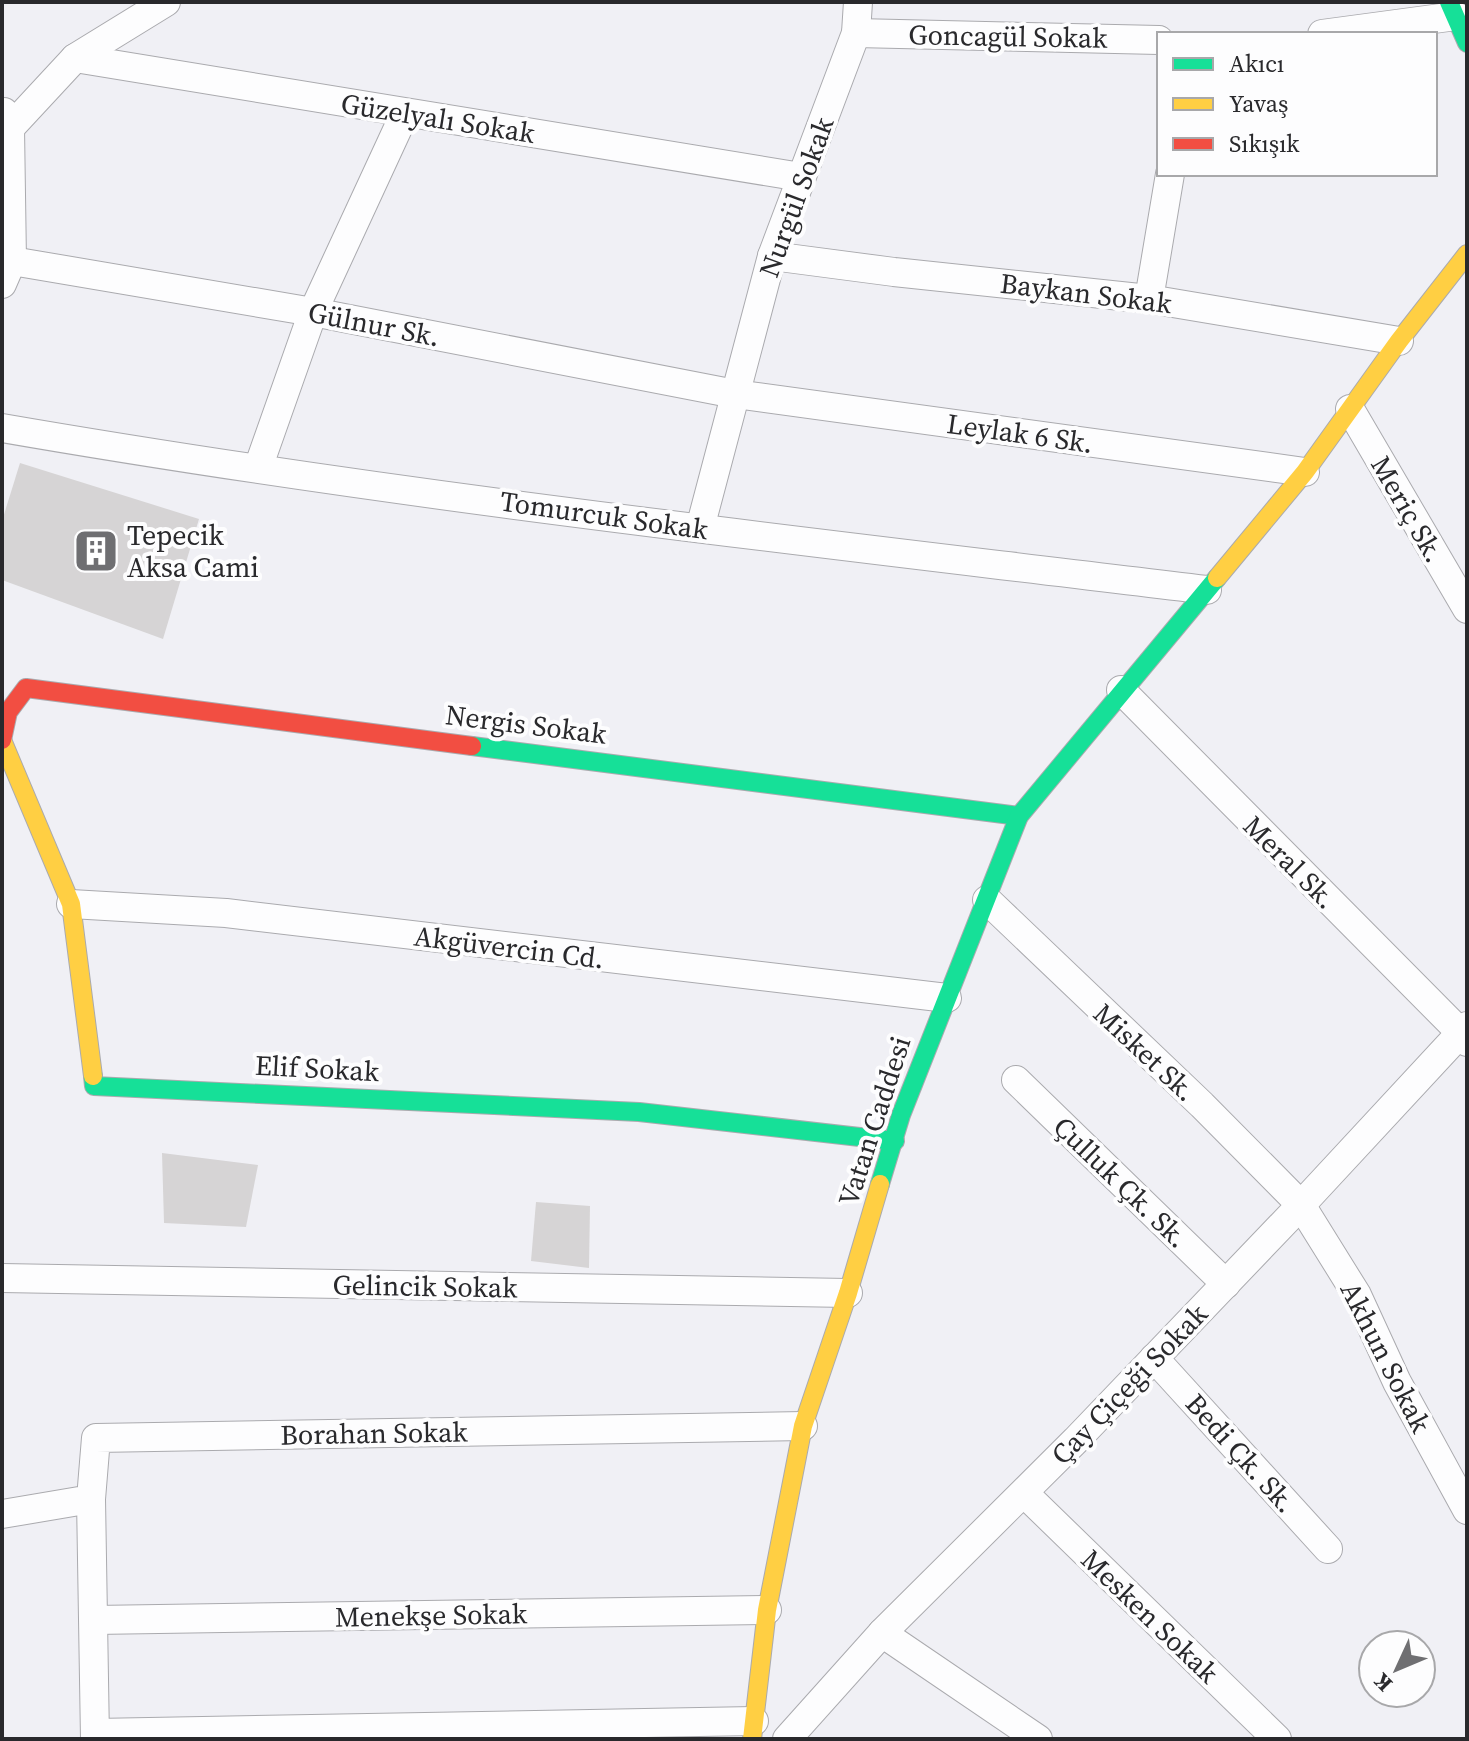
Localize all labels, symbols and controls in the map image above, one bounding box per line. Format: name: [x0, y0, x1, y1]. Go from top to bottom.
street label: Goncagül Sokak: [908, 15, 1109, 57]
legend: [1157, 32, 1437, 176]
text: Akıcı: [1229, 47, 1284, 80]
street label: Güzelyalı Sokak: [338, 84, 538, 152]
text: Yavaş: [1229, 87, 1288, 120]
street label: Nurgül Sokak: [749, 111, 843, 282]
text: Sıkışık: [1229, 127, 1300, 160]
street label: Baykan Sokak: [998, 264, 1175, 322]
street label: Gülnur Sk.: [305, 293, 443, 355]
street label: Leylak 6 Sk.: [945, 404, 1095, 462]
street label: Meriç Sk.: [1362, 449, 1454, 569]
street label: Tomurcuk Sokak: [498, 482, 711, 548]
place label: Tepecik Aksa Cami: [127, 516, 259, 586]
building icon: Tepecik Aksa Cami: [72, 527, 120, 575]
street label: Nergis Sokak: [443, 695, 609, 753]
street label: Meral Sk.: [1235, 807, 1345, 917]
street label: Akgüvercin Cd.: [412, 917, 606, 977]
street label: Misket Sk.: [1085, 994, 1205, 1110]
street label: Vatan Caddesi: [829, 1031, 919, 1211]
street label: Elif Sokak: [254, 1046, 381, 1090]
street label: Çulluk Çk. Sk.: [1045, 1108, 1197, 1256]
street label: Gelincik Sokak: [332, 1265, 518, 1307]
street label: Akhun Sokak: [1332, 1275, 1441, 1440]
street label: Çay Çiçeği Sokak: [1042, 1295, 1216, 1473]
street label: Bedi Çk. Sk.: [1177, 1385, 1305, 1521]
street label: Borahan Sokak: [280, 1412, 469, 1454]
street label: Mesken Sokak: [1073, 1541, 1228, 1692]
street label: Menekşe Sokak: [335, 1594, 528, 1636]
north arrow: [1357, 1629, 1437, 1709]
text: K: [1366, 1666, 1399, 1699]

